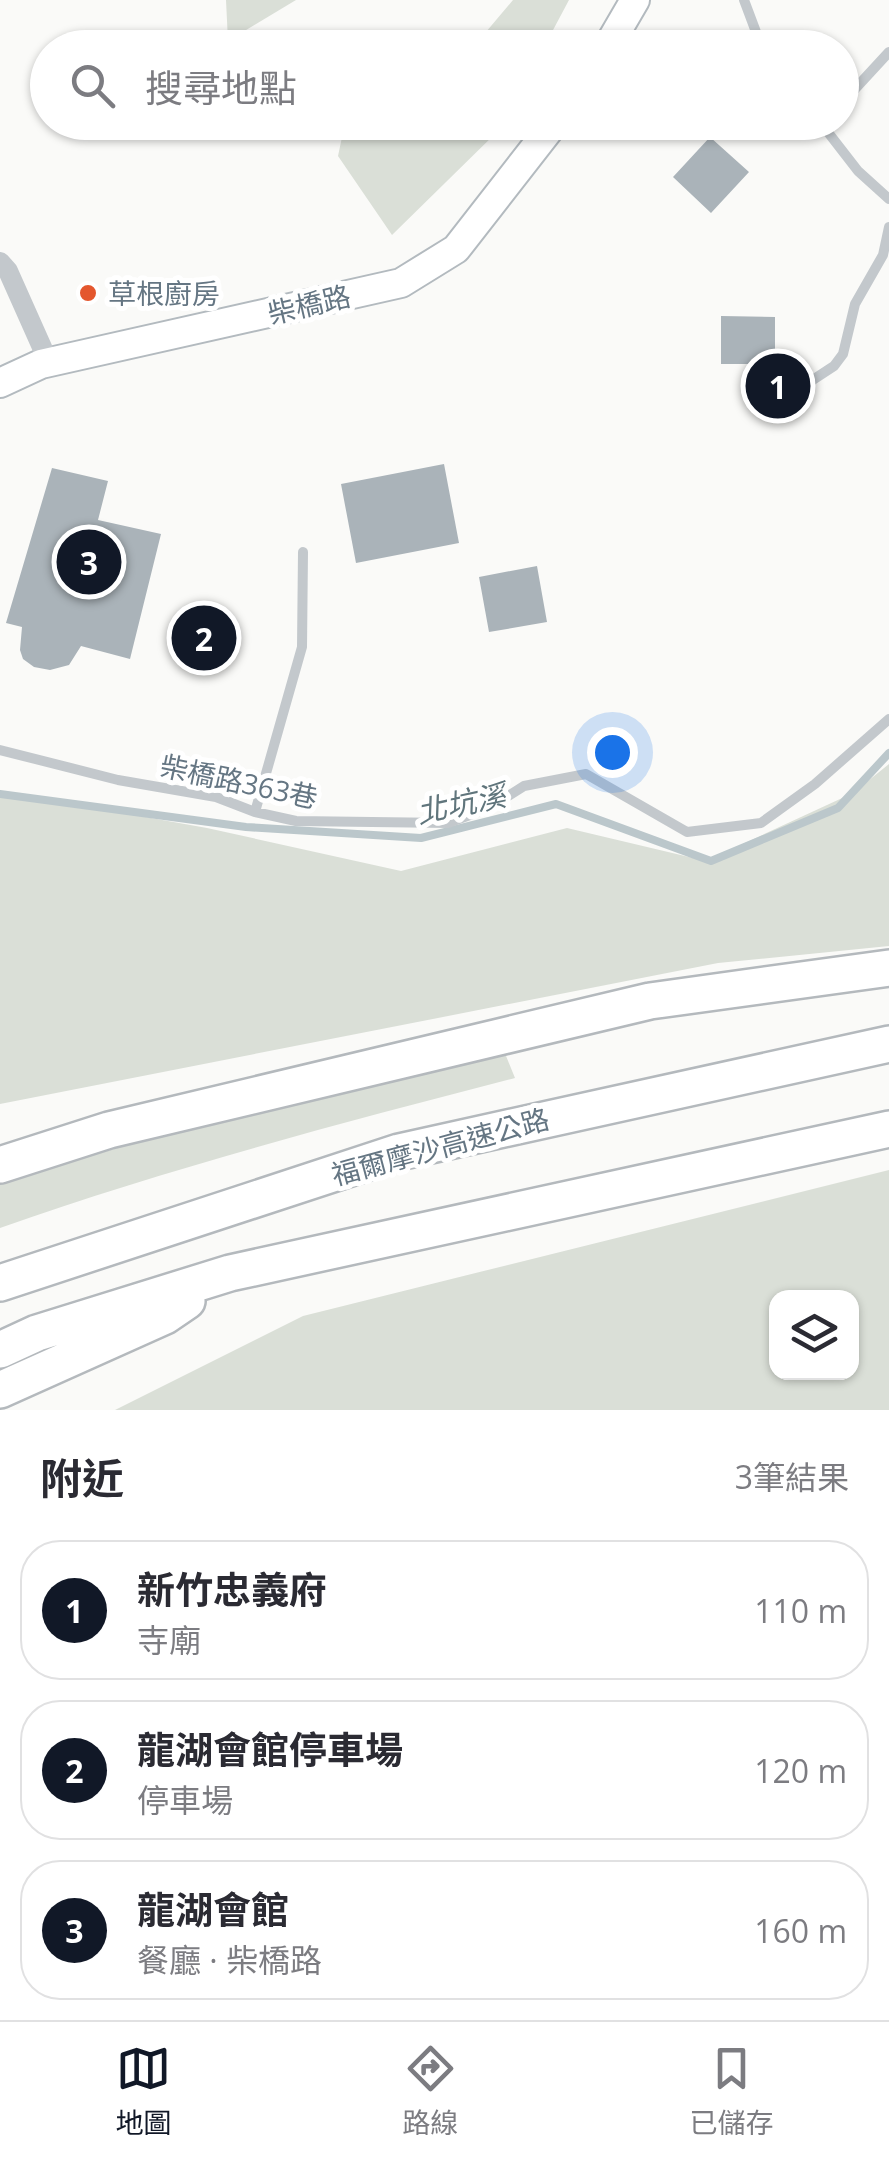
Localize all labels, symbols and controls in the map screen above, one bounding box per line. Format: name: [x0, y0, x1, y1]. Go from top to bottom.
search box: [30, 30, 859, 140]
icon: search: [65, 58, 120, 113]
text: 搜尋地點: [145, 61, 297, 113]
place label: 草根廚房: [108, 274, 220, 312]
street label: 柴橋路: [264, 276, 354, 332]
marker: 草根廚房: [77, 282, 99, 304]
pin: 1: [746, 348, 810, 424]
pin: 3: [56, 524, 122, 600]
pin: 2: [172, 600, 236, 676]
your location: [587, 727, 638, 778]
street label: 柴橋路363巷: [157, 746, 321, 816]
water label: 北坑溪: [413, 773, 513, 832]
street label: 福爾摩沙高速公路: [327, 1099, 553, 1193]
map controls: [769, 1290, 859, 1380]
button: layers: [769, 1290, 859, 1380]
text: 附近: [40, 1449, 124, 1506]
text: 3筆結果: [735, 1455, 849, 1498]
text: 新竹忠義府: [137, 1563, 327, 1615]
text: 1: [65, 1589, 84, 1632]
text: 110 m: [754, 1589, 847, 1632]
text: 寺廟: [137, 1618, 201, 1661]
text: 龍湖會館停車場: [137, 1723, 403, 1775]
text: 2: [65, 1749, 84, 1792]
text: 120 m: [754, 1749, 847, 1792]
text: 停車場: [137, 1778, 233, 1821]
text: 龍湖會館: [137, 1883, 289, 1935]
text: 3: [65, 1909, 84, 1952]
text: 160 m: [754, 1909, 847, 1952]
text: 餐廳 · 柴橋路: [137, 1938, 322, 1981]
tab: 地圖: [115, 2041, 172, 2141]
tab: 路線: [402, 2041, 459, 2141]
tab: 已儲存: [689, 2041, 774, 2141]

